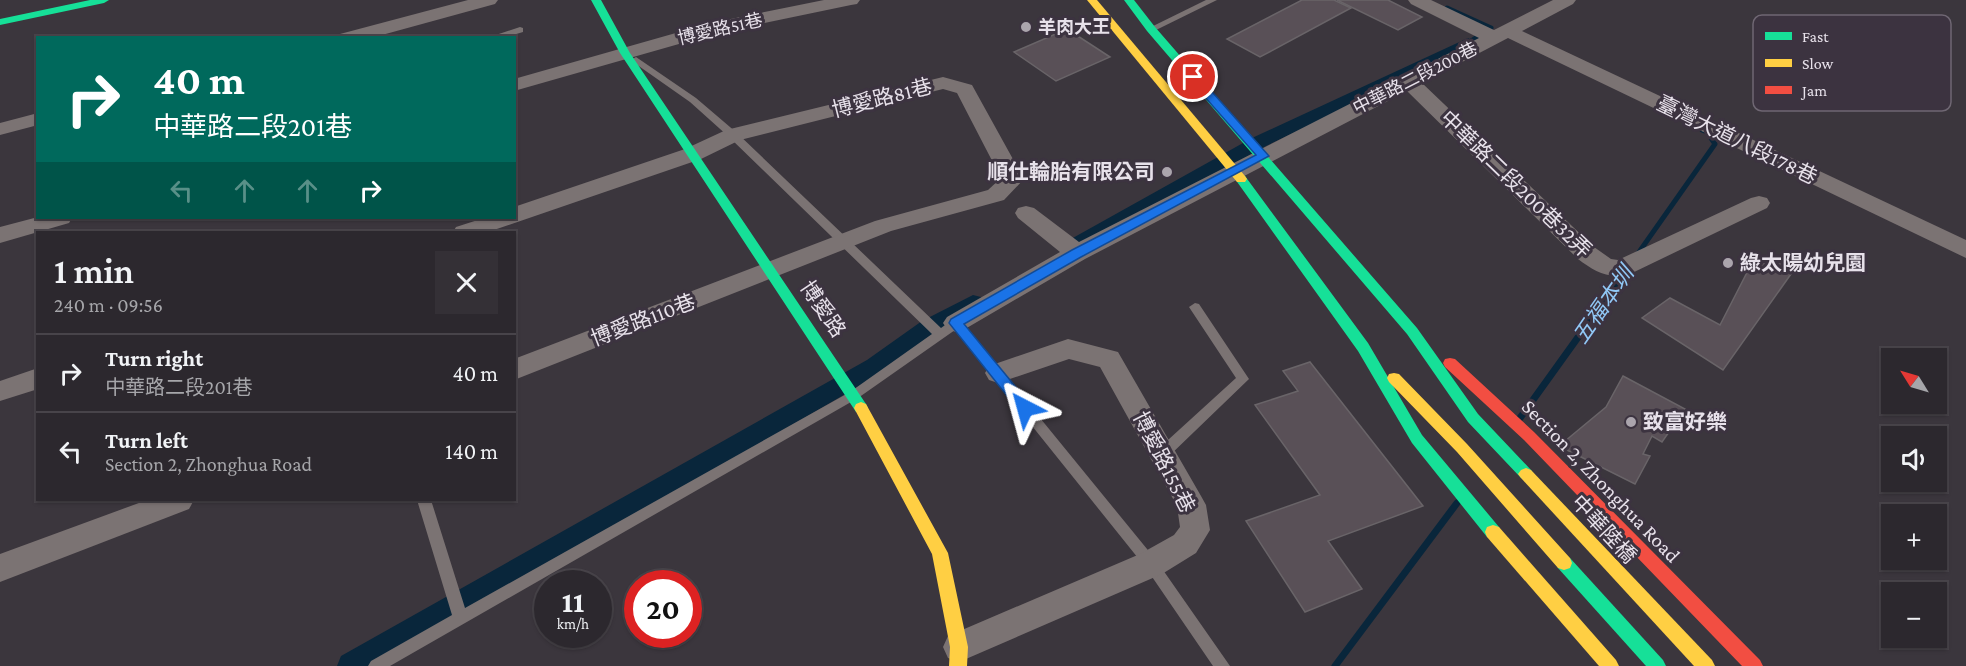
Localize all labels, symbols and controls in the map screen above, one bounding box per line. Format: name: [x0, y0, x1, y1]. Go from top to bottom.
street label: 博愛路51巷: [676, 10, 764, 48]
legend: [1753, 15, 1951, 111]
place label: 羊肉大王: [1038, 17, 1110, 37]
marker: 羊肉大王: [1019, 20, 1033, 34]
text: Fast: [1802, 28, 1829, 45]
street label: 中華路二段200巷: [1349, 38, 1481, 118]
pin: [1167, 51, 1218, 102]
text: Slow: [1802, 55, 1834, 72]
text: 40 m: [153, 56, 245, 103]
icon: right: [54, 60, 132, 138]
icon: arrive: [1176, 60, 1209, 93]
street label: 博愛路81巷: [829, 74, 935, 122]
text: Jam: [1800, 82, 1827, 100]
street label: 臺灣大道八段178巷: [1653, 91, 1821, 189]
street label: 中華路二段200巷32弄: [1435, 106, 1597, 262]
text: 中華路二段201巷: [153, 112, 352, 142]
place label: 順仕輪胎有限公司: [987, 160, 1155, 184]
marker: 順仕輪胎有限公司: [1160, 165, 1174, 179]
icon: left: [165, 174, 198, 207]
icon: ahead: [228, 174, 261, 207]
icon: ahead: [291, 174, 324, 207]
icon: right: [354, 174, 387, 207]
text: 1 min: [54, 251, 134, 291]
button: close: [435, 251, 498, 314]
place label: 綠太陽幼兒園: [1740, 251, 1866, 275]
marker: 綠太陽幼兒園: [1721, 256, 1735, 270]
water label: 五福本圳: [1568, 259, 1640, 348]
street label: 博愛路: [795, 276, 851, 342]
street label: 博愛路110巷: [587, 289, 699, 351]
text: 240 m · 09:56: [54, 294, 163, 316]
text: Turn right: [105, 346, 203, 371]
north arrow: [1881, 348, 1947, 414]
map controls: [1881, 348, 1947, 648]
icon: right: [54, 357, 87, 390]
text: 40 m: [453, 361, 498, 386]
text: 中華路二段201巷: [105, 376, 252, 398]
position arrow: [993, 376, 1057, 440]
street label: Section 2, Zhonghua Road: [1517, 395, 1685, 567]
street label: 博愛路155巷: [1128, 407, 1200, 517]
place label: 致富好樂: [1643, 410, 1727, 434]
marker: 致富好樂: [1624, 415, 1638, 429]
button: sound: [1881, 426, 1947, 492]
text: Turn left: [105, 428, 188, 453]
icon: left: [54, 435, 87, 468]
text: 140 m: [445, 439, 498, 464]
text: Section 2, Zhonghua Road: [105, 453, 312, 475]
street label: 中華陸橋: [1567, 490, 1641, 568]
button: +: [1881, 504, 1947, 570]
speed limit sign: 20: [624, 570, 702, 648]
button: −: [1881, 582, 1947, 648]
text: 11: [562, 585, 584, 618]
text: km/h: [557, 616, 589, 632]

